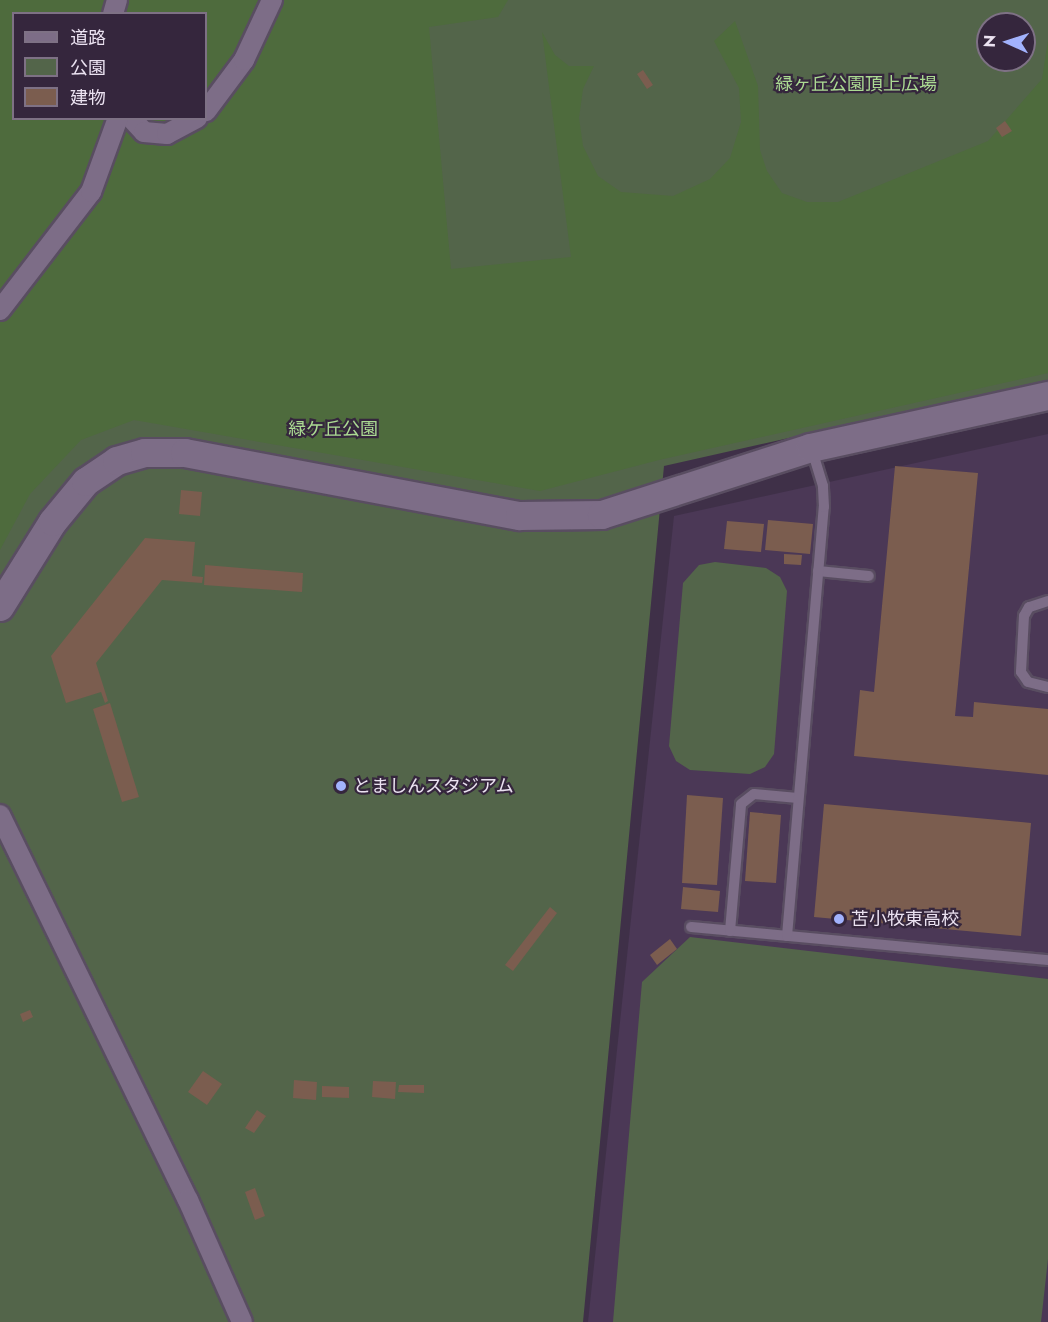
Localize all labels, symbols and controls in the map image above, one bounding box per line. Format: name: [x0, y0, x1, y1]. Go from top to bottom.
legend: [12, 12, 207, 120]
north arrow: [976, 12, 1036, 72]
text: 道路: [70, 25, 106, 51]
text: N: [978, 34, 1001, 48]
text: 公園: [70, 55, 106, 81]
park label: 緑ヶ丘公園頂上広場: [775, 73, 937, 95]
text: 建物: [70, 85, 106, 111]
park label: 緑ケ丘公園: [288, 418, 378, 440]
place label: とましんスタジアム: [353, 775, 515, 797]
marker: とましんスタジアム: [334, 779, 348, 793]
place label: 苫小牧東高校: [851, 908, 959, 930]
marker: 苫小牧東高校: [832, 912, 846, 926]

